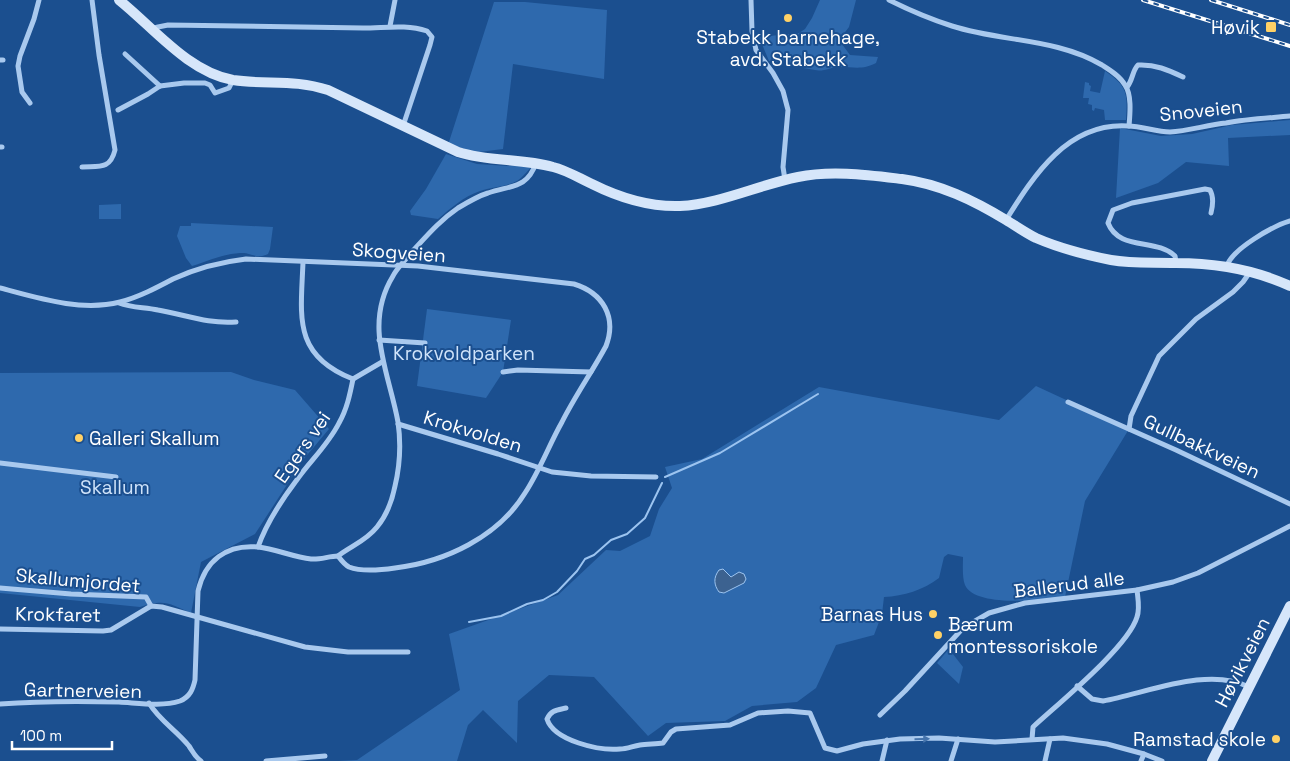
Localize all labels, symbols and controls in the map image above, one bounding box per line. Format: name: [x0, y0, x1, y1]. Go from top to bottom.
marker: Stabekk barnehage, avd. Stabekk: [782, 12, 794, 24]
place label: Høvik: [1211, 15, 1260, 40]
marker: Høvik: [1264, 20, 1278, 34]
place label: Stabekk barnehage, avd. Stabekk: [696, 25, 880, 72]
street label: Snoveien: [1158, 94, 1244, 127]
street label: Skogveien: [351, 237, 447, 268]
park label: Krokvoldparken: [393, 341, 535, 366]
street label: Krokvolden: [421, 405, 525, 458]
street label: Egers vei: [269, 407, 336, 488]
street label: Gullbakkveien: [1140, 409, 1264, 484]
place label: Galleri Skallum: [89, 426, 220, 451]
marker: Galleri Skallum: [73, 432, 85, 444]
park label: Skallum: [80, 475, 150, 500]
street label: Skallumjordet: [15, 563, 141, 598]
street label: Ballerud alle: [1012, 565, 1126, 604]
street label: Krokfaret: [15, 601, 101, 628]
place label: Barnas Hus: [821, 602, 923, 627]
marker: Barnas Hus: [927, 608, 939, 620]
place label: Bærum montessoriskole: [948, 612, 1098, 659]
street label: Høvikveien: [1209, 613, 1276, 711]
marker: Bærum montessoriskole: [932, 629, 944, 641]
street label: Gartnerveien: [24, 677, 142, 704]
scale bar: [12, 718, 112, 750]
text: 100 m: [20, 726, 62, 745]
place label: Ramstad skole: [1133, 727, 1266, 752]
marker: Ramstad skole: [1270, 733, 1282, 745]
one-way arrow: [915, 734, 931, 742]

